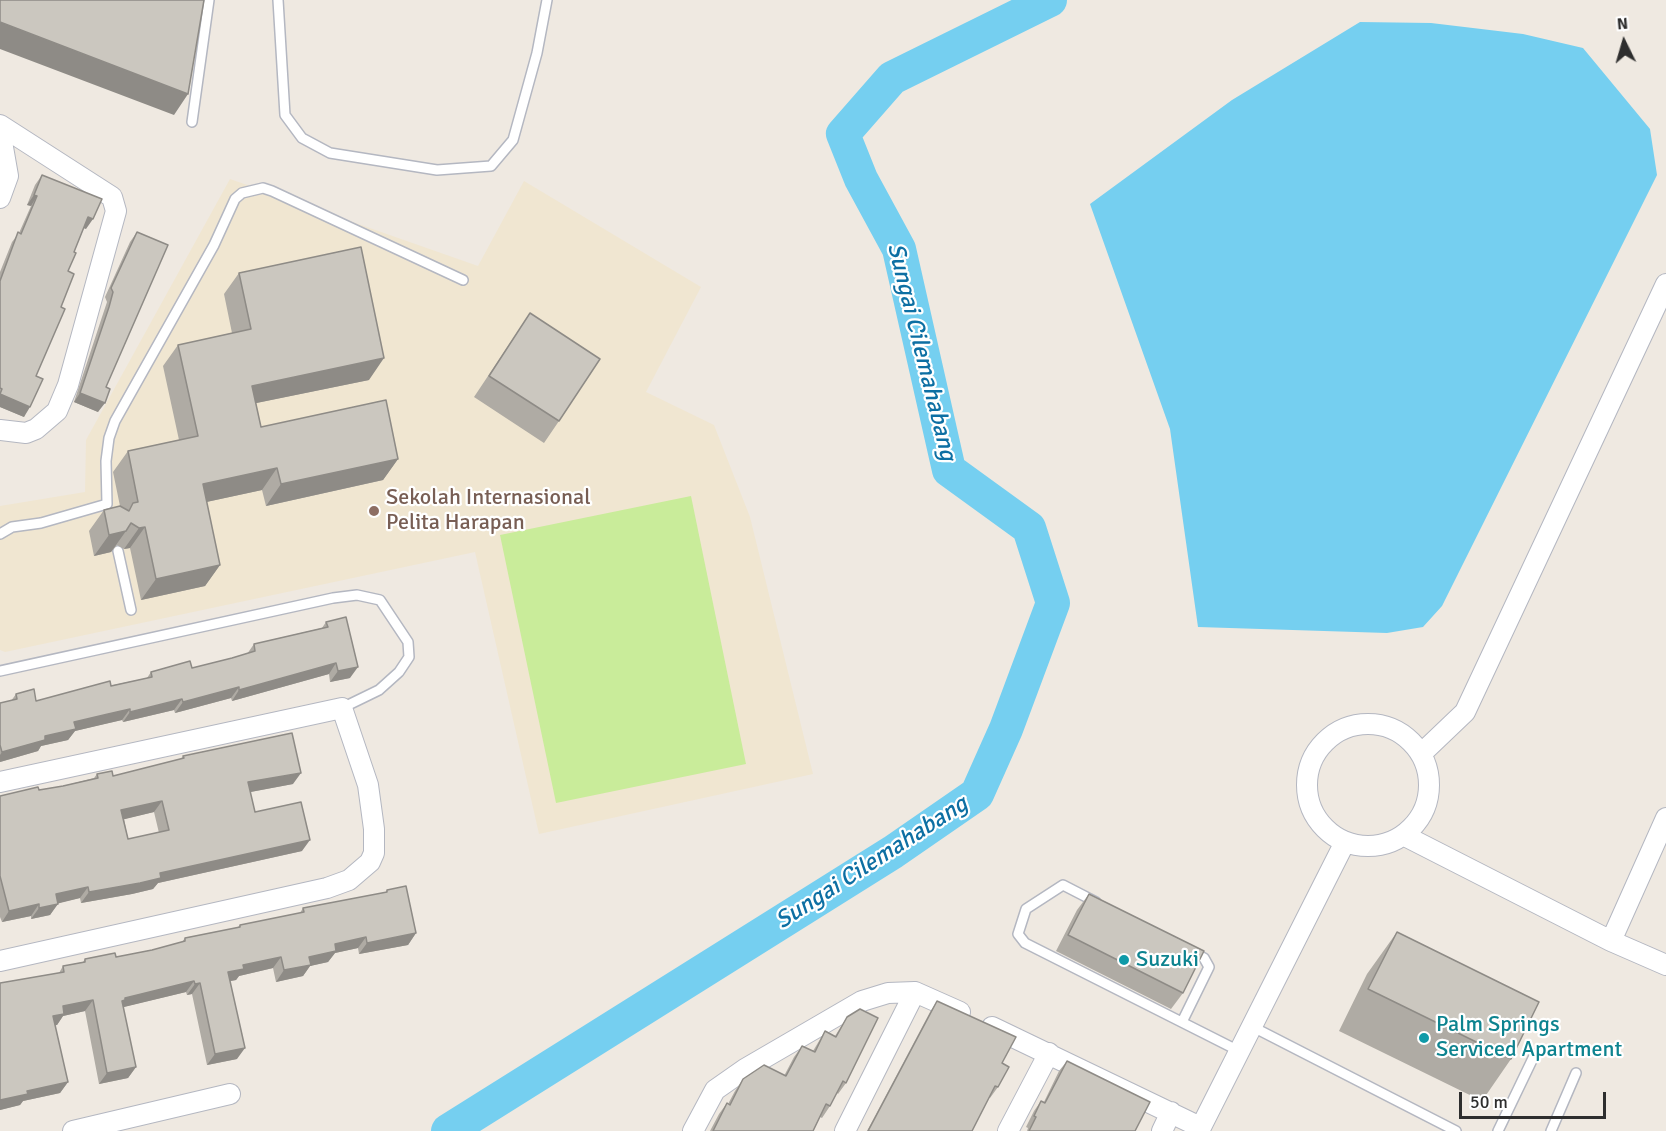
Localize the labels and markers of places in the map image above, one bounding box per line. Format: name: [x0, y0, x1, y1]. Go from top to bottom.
place label: Sekolah Internasional Pelita Harapan: [386, 485, 591, 536]
marker: Sekolah Internasional Pelita Harapan: [367, 504, 381, 518]
place label: Suzuki: [1136, 947, 1199, 973]
marker: Suzuki: [1117, 953, 1131, 967]
place label: Palm Springs Serviced Apartment: [1436, 1012, 1622, 1064]
marker: Palm Springs Serviced Apartment: [1417, 1031, 1431, 1045]

